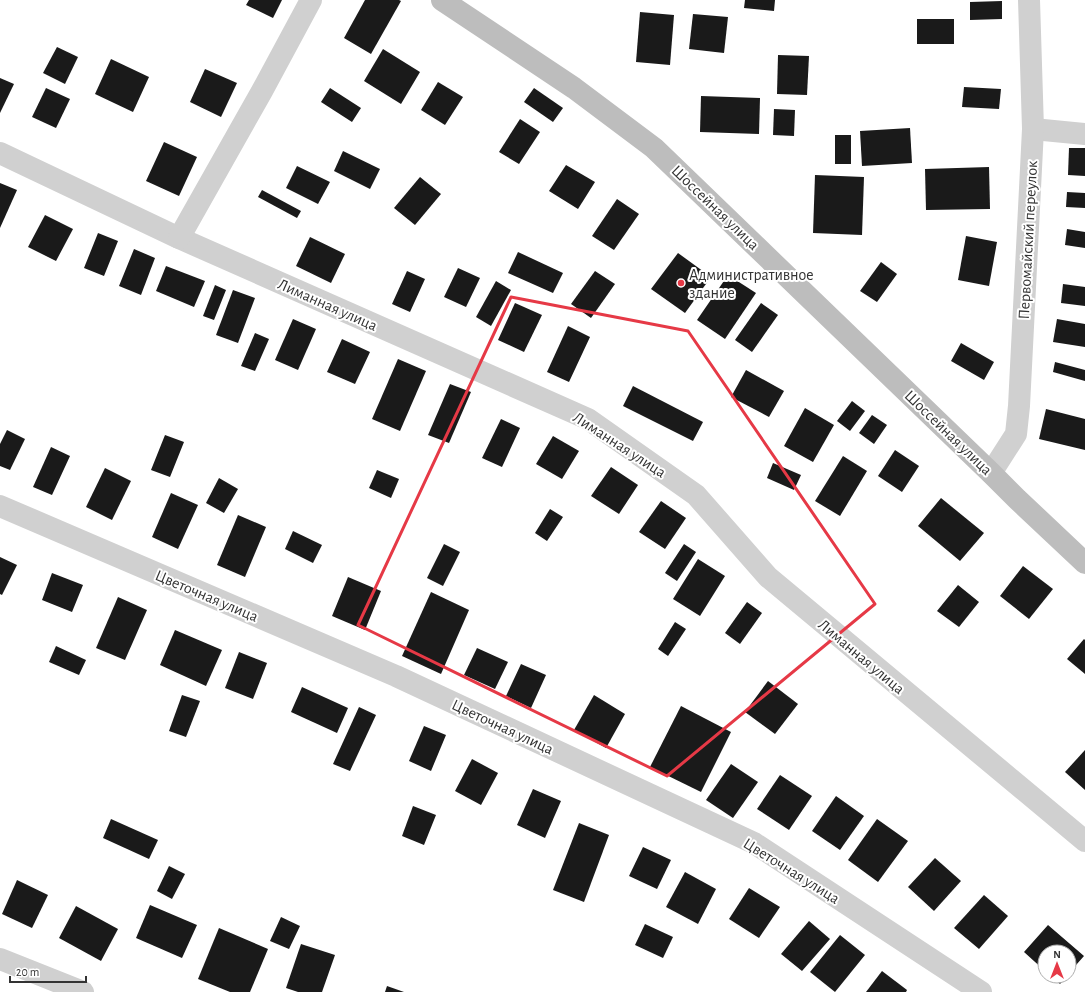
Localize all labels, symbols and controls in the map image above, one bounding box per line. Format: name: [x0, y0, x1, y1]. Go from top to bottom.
street label: Первомайский переулок: [1016, 159, 1041, 320]
street label: Шоссейная улица: [668, 162, 762, 254]
place label: Административное здание: [689, 267, 814, 301]
street label: Лиманная улица: [275, 276, 380, 335]
marker: Административное здание: [676, 278, 686, 288]
street label: Шоссейная улица: [901, 387, 995, 479]
street label: Лиманная улица: [570, 409, 669, 482]
street label: Цветочная улица: [152, 567, 260, 626]
street label: Лиманная улица: [815, 616, 907, 698]
street label: Цветочная улица: [449, 696, 556, 758]
street label: Цветочная улица: [740, 835, 842, 908]
north arrow: [1037, 944, 1077, 984]
text: N: [1053, 949, 1061, 960]
scale bar: [10, 958, 86, 984]
text: 20 m: [16, 966, 39, 978]

